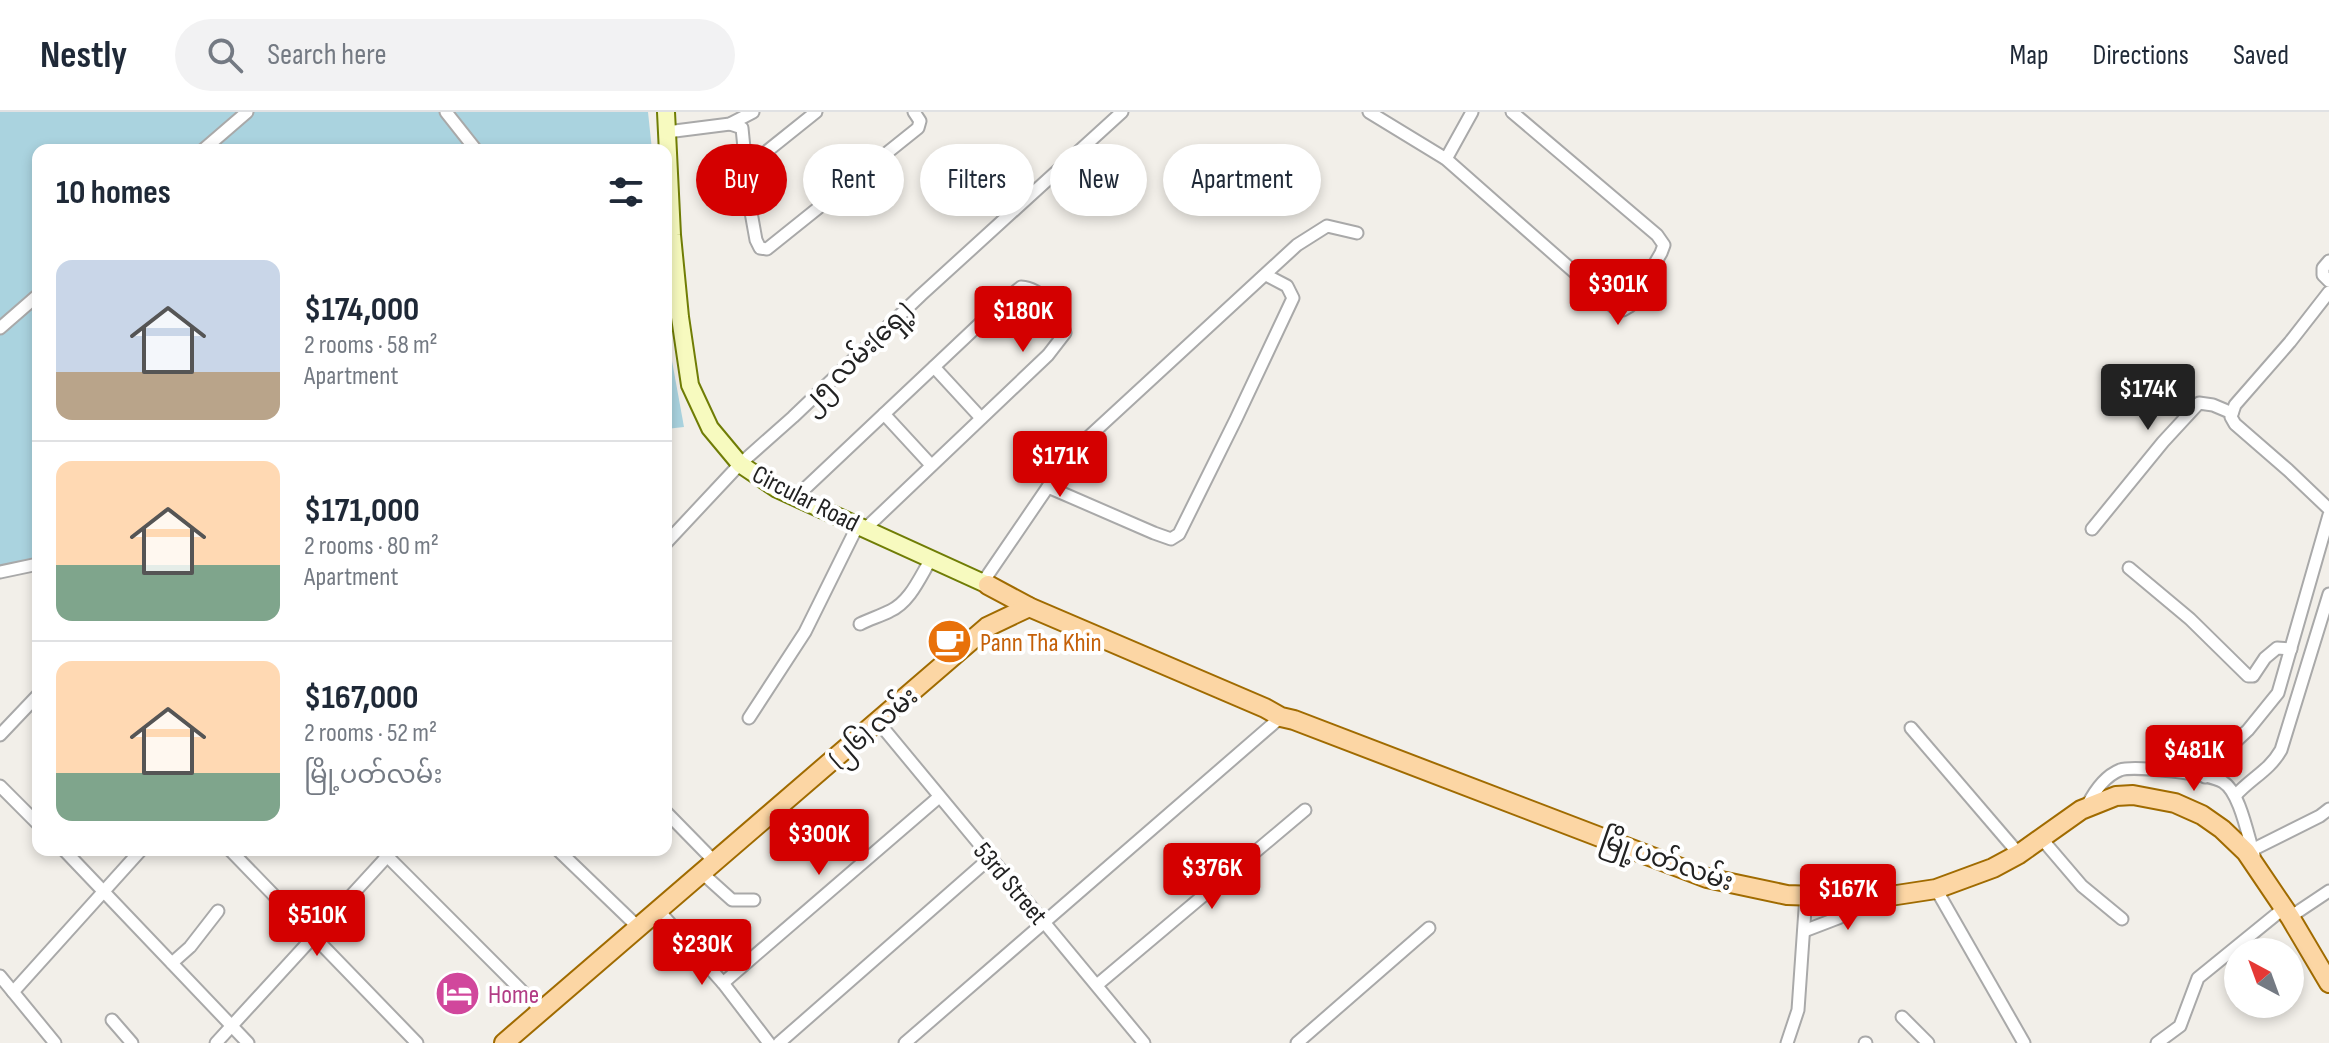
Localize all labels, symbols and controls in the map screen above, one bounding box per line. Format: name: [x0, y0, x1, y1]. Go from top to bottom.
search box: [175, 19, 735, 91]
text: Nestly: [40, 33, 127, 78]
icon: search: [203, 33, 247, 77]
text: Search here: [267, 37, 386, 73]
text: Map: [2010, 39, 2049, 72]
text: Directions: [2093, 39, 2189, 72]
text: Saved: [2233, 39, 2289, 72]
chip: Buy: [696, 144, 787, 216]
chip: Rent: [803, 144, 904, 216]
chip: Filters: [920, 144, 1034, 216]
chip: New: [1050, 144, 1147, 216]
chip: Apartment: [1163, 144, 1321, 216]
icon: filters: [604, 170, 648, 214]
text: 10 homes: [56, 172, 171, 213]
pin: $301K: [1562, 259, 1674, 327]
text: $301K: [1588, 269, 1648, 300]
pin: $180K: [967, 286, 1079, 354]
text: $174,000: [304, 289, 419, 330]
icon: home: [120, 292, 216, 388]
street label: ၂၅ လမ်း(ရှေ့): [792, 294, 923, 423]
text: $180K: [993, 296, 1053, 327]
text: 2 rooms · 58 m²: [304, 330, 438, 361]
text: Apartment: [304, 361, 398, 392]
pin: $174K: [2092, 364, 2204, 432]
text: $174K: [2119, 374, 2177, 405]
pin: $171K: [1004, 431, 1116, 499]
text: $171K: [1031, 441, 1089, 472]
street label: Circular Road: [747, 459, 864, 539]
text: $171,000: [304, 490, 420, 531]
icon: home: [120, 493, 216, 589]
text: 2 rooms · 80 m²: [304, 531, 439, 562]
text: Apartment: [304, 562, 398, 593]
cafe icon: Pann Tha Khin: [925, 618, 973, 666]
place label: Pann Tha Khin: [980, 628, 1102, 659]
text: $167,000: [304, 677, 419, 718]
street label: (၂၆) လမ်း: [821, 679, 927, 778]
icon: home: [120, 693, 216, 789]
text: 2 rooms · 52 m²: [304, 718, 437, 749]
pin: $481K: [2138, 725, 2250, 793]
text: $481K: [2163, 735, 2225, 766]
text: မြို့ပတ်လမ်း: [304, 760, 442, 791]
pin: $300K: [763, 809, 875, 877]
text: $300K: [788, 819, 850, 850]
street label: မြို့ပတ်လမ်း: [1595, 821, 1738, 902]
street label: 53rd Street: [966, 836, 1053, 932]
pin: $376K: [1156, 843, 1268, 911]
text: $376K: [1181, 853, 1243, 884]
pin: $167K: [1792, 864, 1904, 932]
text: $167K: [1818, 874, 1878, 905]
pin: $510K: [261, 890, 373, 958]
text: $510K: [287, 900, 347, 931]
pin: $230K: [646, 919, 758, 987]
text: $230K: [671, 929, 733, 960]
north arrow: [2224, 938, 2304, 1018]
map controls: [2224, 938, 2304, 1018]
hotel icon: Home: [433, 970, 481, 1018]
place label: Home: [488, 980, 539, 1011]

